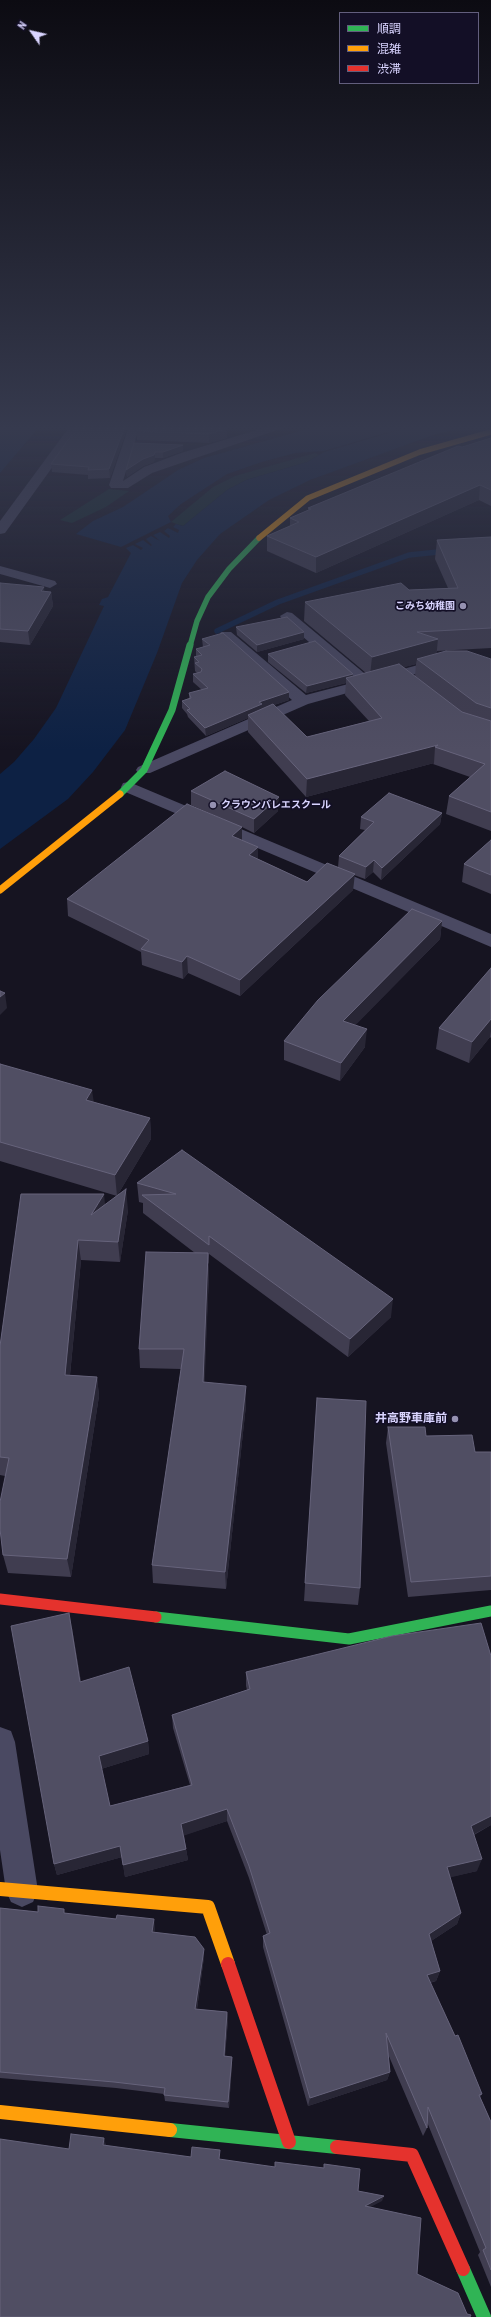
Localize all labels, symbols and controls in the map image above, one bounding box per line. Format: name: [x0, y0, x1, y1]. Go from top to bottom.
north arrow: [12, 12, 52, 52]
legend: [339, 12, 479, 84]
text: N: [14, 19, 30, 32]
text: 順調: [377, 21, 401, 37]
text: 混雑: [377, 41, 401, 57]
text: 渋滞: [377, 61, 401, 77]
place label: こみち幼稚園: [395, 600, 455, 612]
marker: こみち幼稚園: [458, 601, 468, 611]
place label: クラウンバレエスクール: [221, 799, 331, 811]
marker: クラウンバレエスクール: [208, 800, 218, 810]
place label: 井高野車庫前: [375, 1412, 447, 1426]
marker: 井高野車庫前: [450, 1414, 460, 1424]

